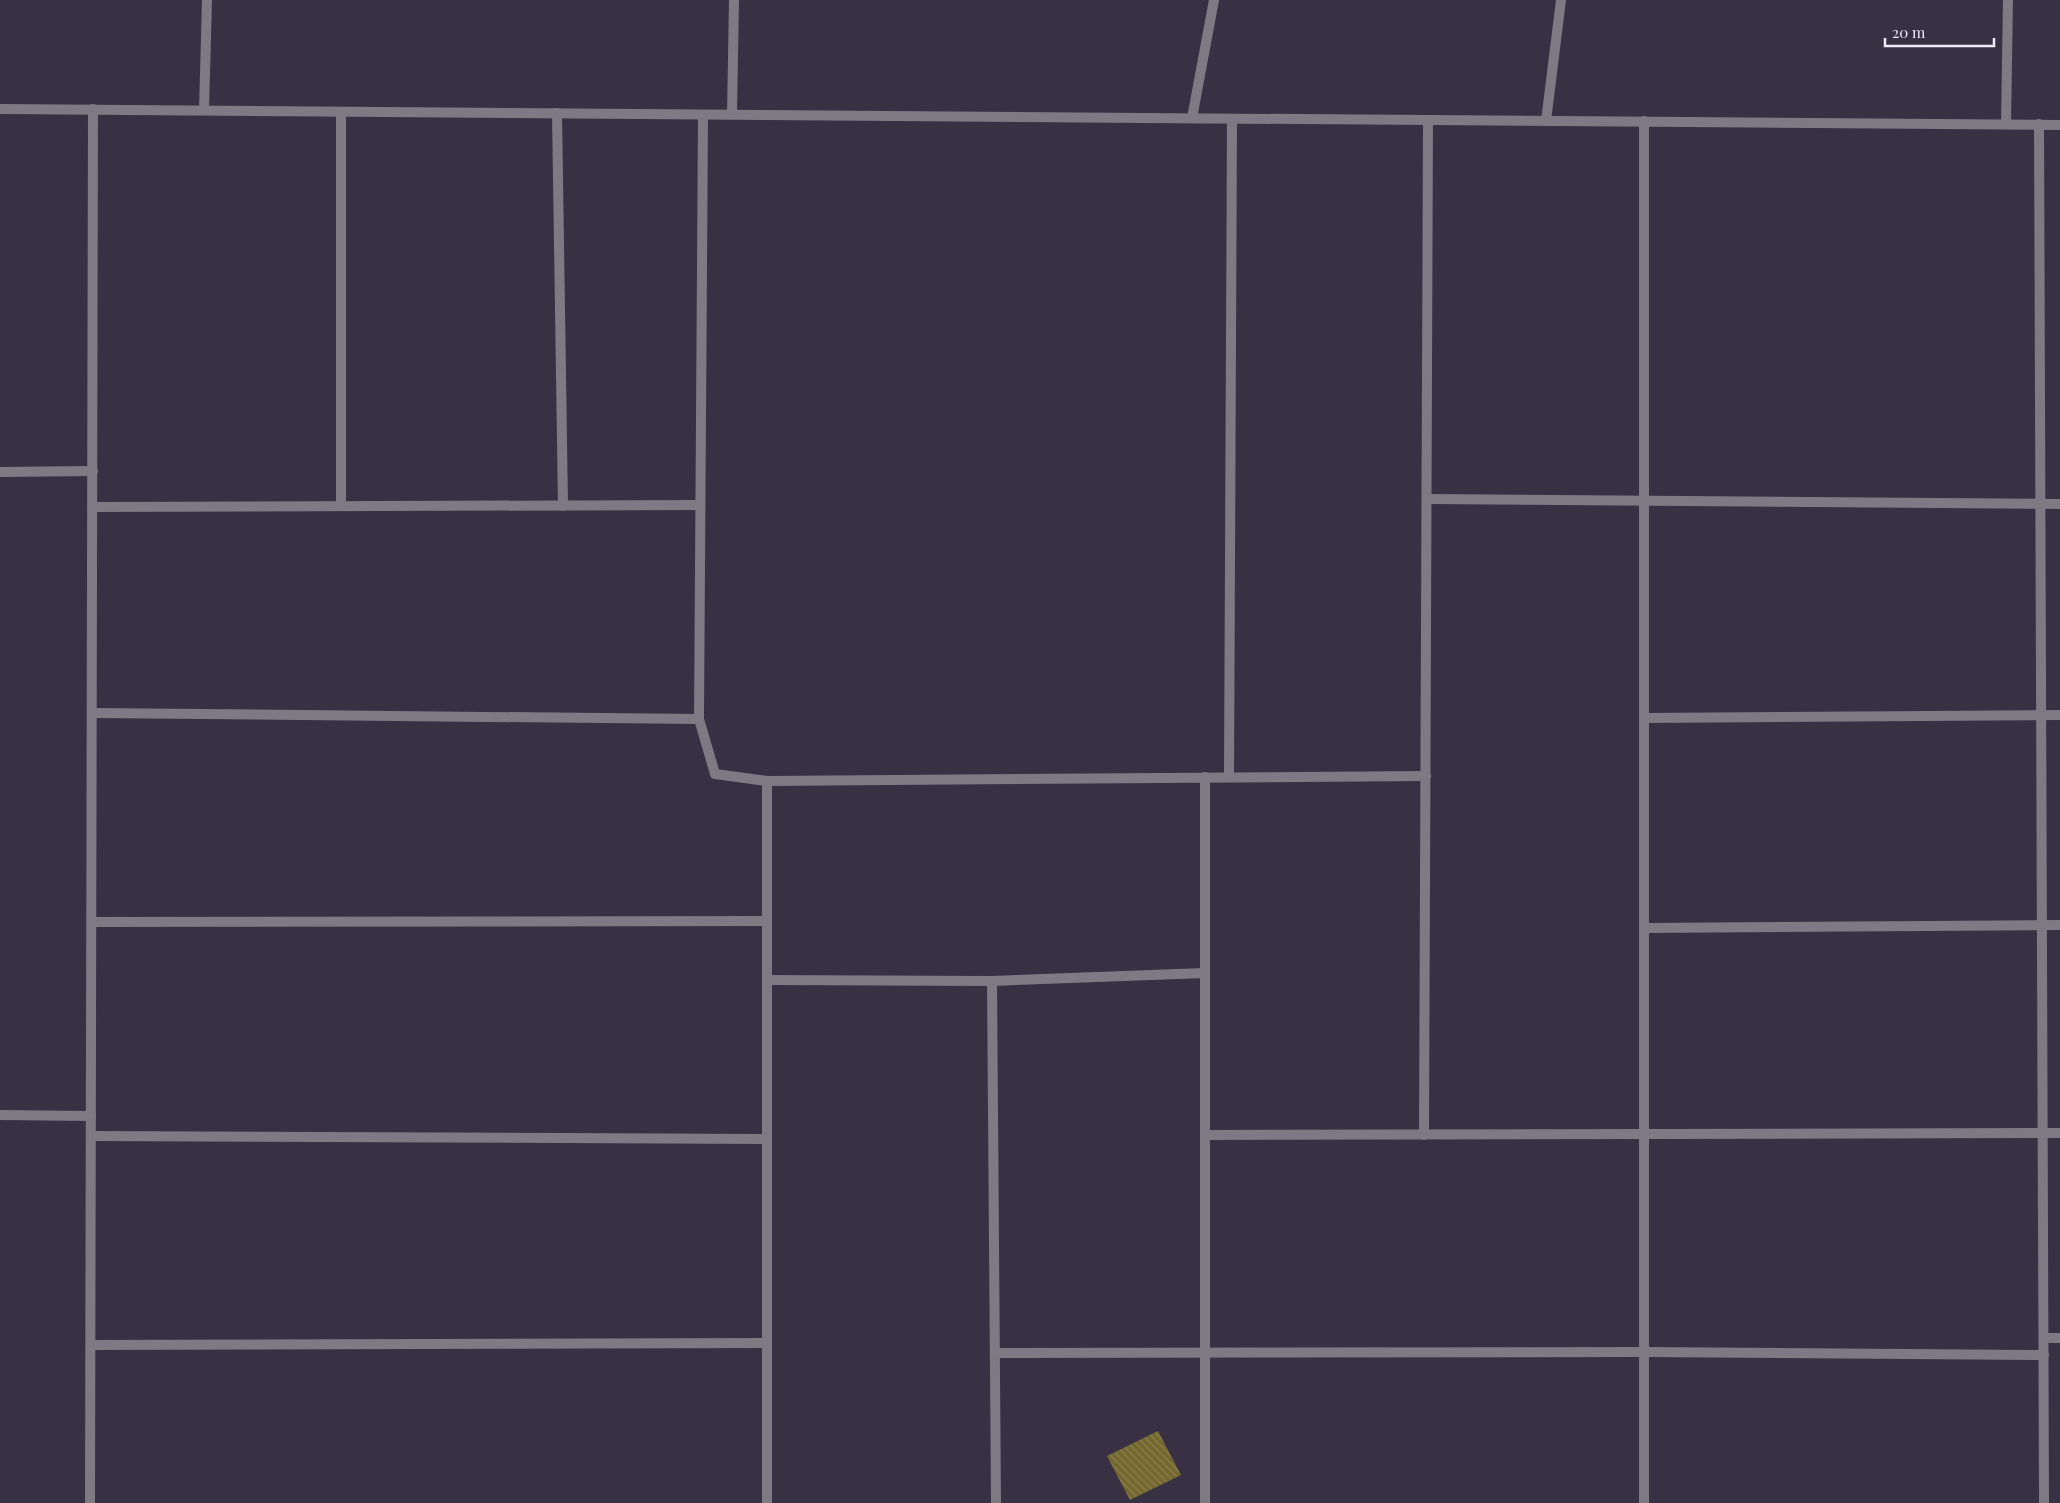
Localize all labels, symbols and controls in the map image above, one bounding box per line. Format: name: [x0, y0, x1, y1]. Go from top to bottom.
scale bar: [1885, 15, 1994, 47]
text: 20 m: [1892, 22, 1926, 42]

